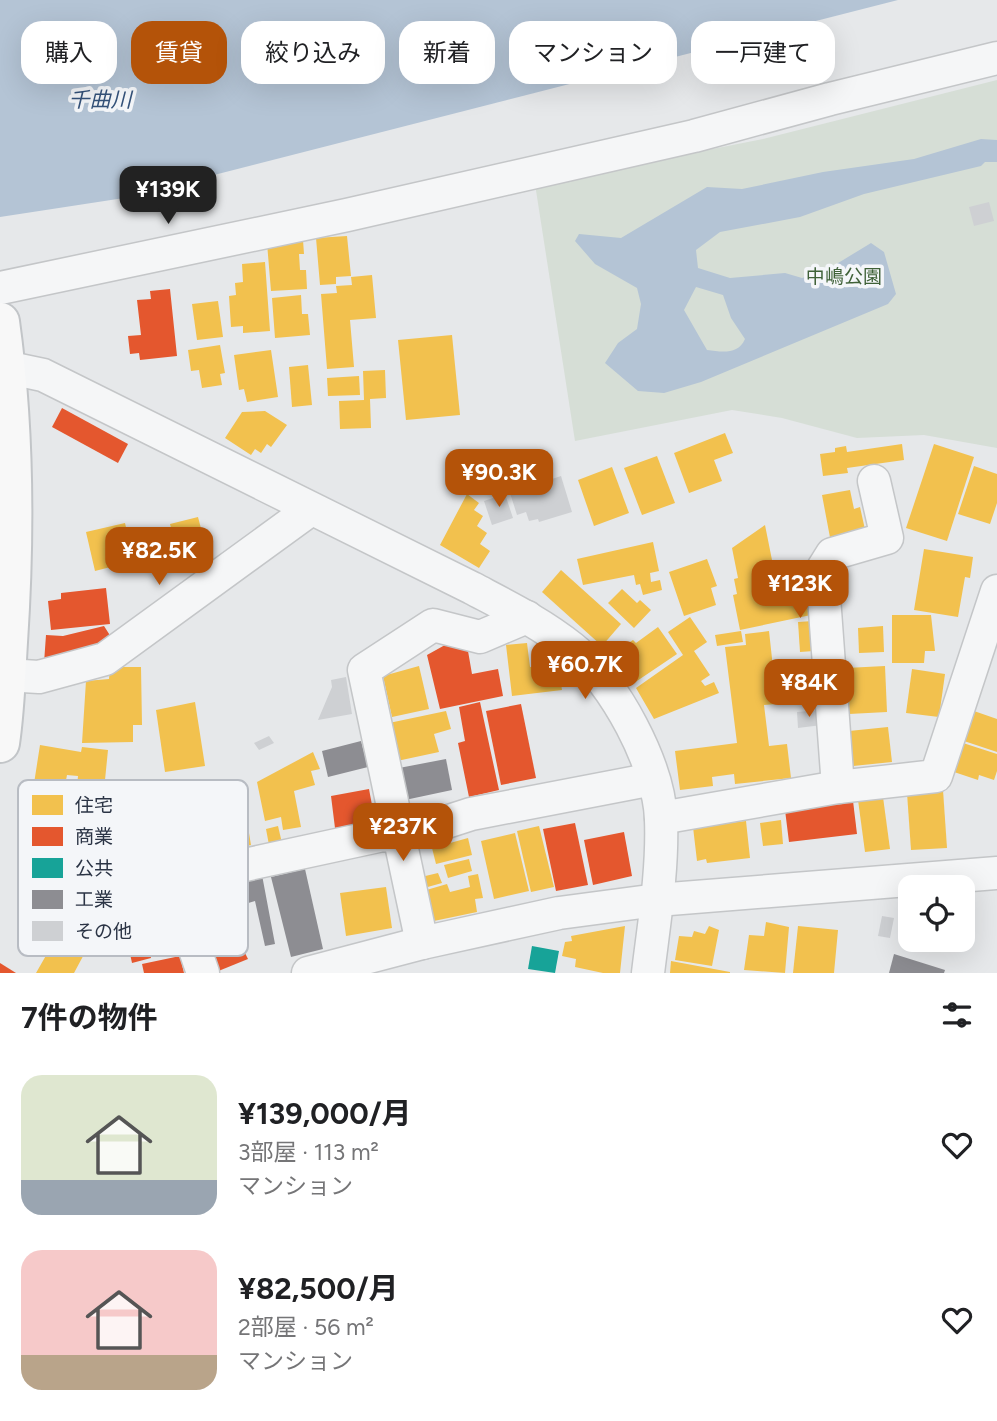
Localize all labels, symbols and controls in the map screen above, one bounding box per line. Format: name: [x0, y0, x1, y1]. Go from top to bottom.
chip: 購入: [21, 21, 117, 84]
chip: 賃貸: [131, 21, 227, 84]
chip: 絞り込み: [241, 21, 385, 84]
chip: 新着: [399, 21, 495, 84]
chip: マンション: [509, 21, 677, 84]
chip: 一戸建て: [691, 21, 835, 84]
water label: 千曲川: [69, 87, 133, 112]
pin: ¥139K: [119, 166, 217, 226]
text: ¥139K: [136, 175, 200, 203]
park label: 中嶋公園: [806, 265, 882, 288]
pin: ¥90.3K: [442, 449, 556, 509]
text: ¥90.3K: [461, 458, 537, 486]
pin: ¥82.5K: [102, 528, 216, 587]
text: ¥82.5K: [121, 536, 197, 564]
pin: ¥123K: [751, 560, 849, 620]
text: ¥123K: [768, 569, 832, 597]
pin: ¥60.7K: [528, 642, 642, 701]
text: ¥60.7K: [547, 650, 623, 678]
pin: ¥84K: [768, 660, 850, 719]
text: ¥84K: [780, 668, 838, 696]
legend: [18, 780, 248, 956]
text: 住宅: [75, 794, 113, 817]
pin: ¥237K: [354, 804, 452, 863]
text: ¥237K: [369, 812, 437, 840]
text: 商業: [75, 825, 113, 848]
text: 公共: [75, 857, 113, 880]
map controls: [898, 875, 975, 952]
button: locate: [898, 875, 975, 952]
text: 工業: [75, 888, 113, 911]
text: その他: [75, 920, 132, 943]
icon: filters: [938, 996, 976, 1034]
text: 7件の物件: [21, 999, 158, 1036]
text: ¥139,000/月: [238, 1095, 412, 1132]
icon: home: [77, 1103, 161, 1187]
icon: heart: [938, 1126, 976, 1164]
text: 3部屋 · 113 m²: [238, 1138, 379, 1166]
text: マンション: [238, 1172, 353, 1200]
text: ¥82,500/月: [238, 1270, 399, 1307]
icon: home: [77, 1278, 161, 1362]
icon: heart: [938, 1301, 976, 1339]
text: 2部屋 · 56 m²: [238, 1313, 374, 1341]
text: マンション: [238, 1347, 353, 1375]

